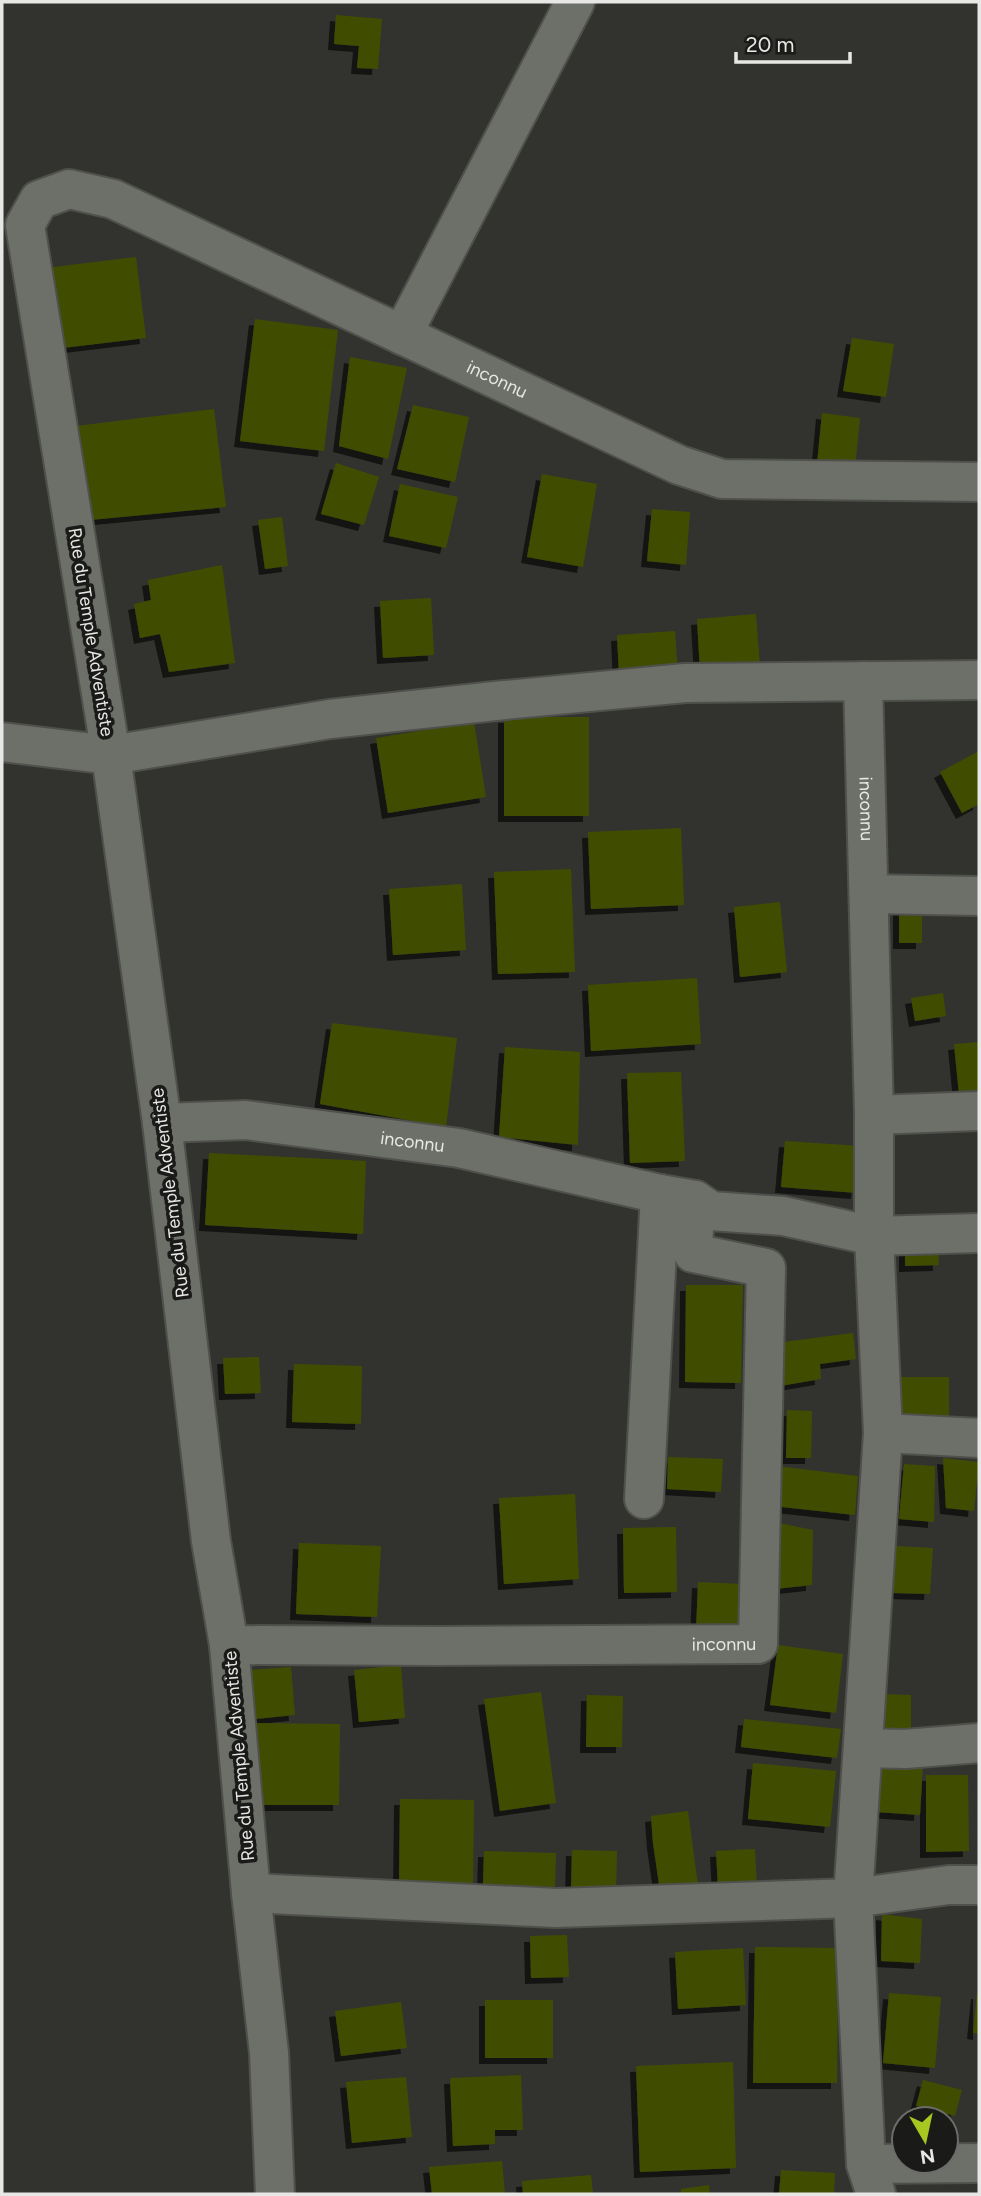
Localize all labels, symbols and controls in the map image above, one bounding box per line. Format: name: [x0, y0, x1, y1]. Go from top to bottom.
scale bar: [736, 21, 850, 65]
text: 20 m: [746, 32, 794, 57]
street label: inconnu: [463, 356, 531, 403]
street label: Rue du Temple Adventiste: [64, 526, 118, 738]
street label: inconnu: [854, 776, 878, 842]
street label: Rue du Temple Adventiste: [146, 1087, 194, 1299]
street label: inconnu: [379, 1127, 446, 1157]
street label: inconnu: [692, 1633, 756, 1655]
street label: Rue du Temple Adventiste: [219, 1650, 259, 1862]
north arrow: [890, 2105, 960, 2175]
text: N: [919, 2144, 937, 2169]

